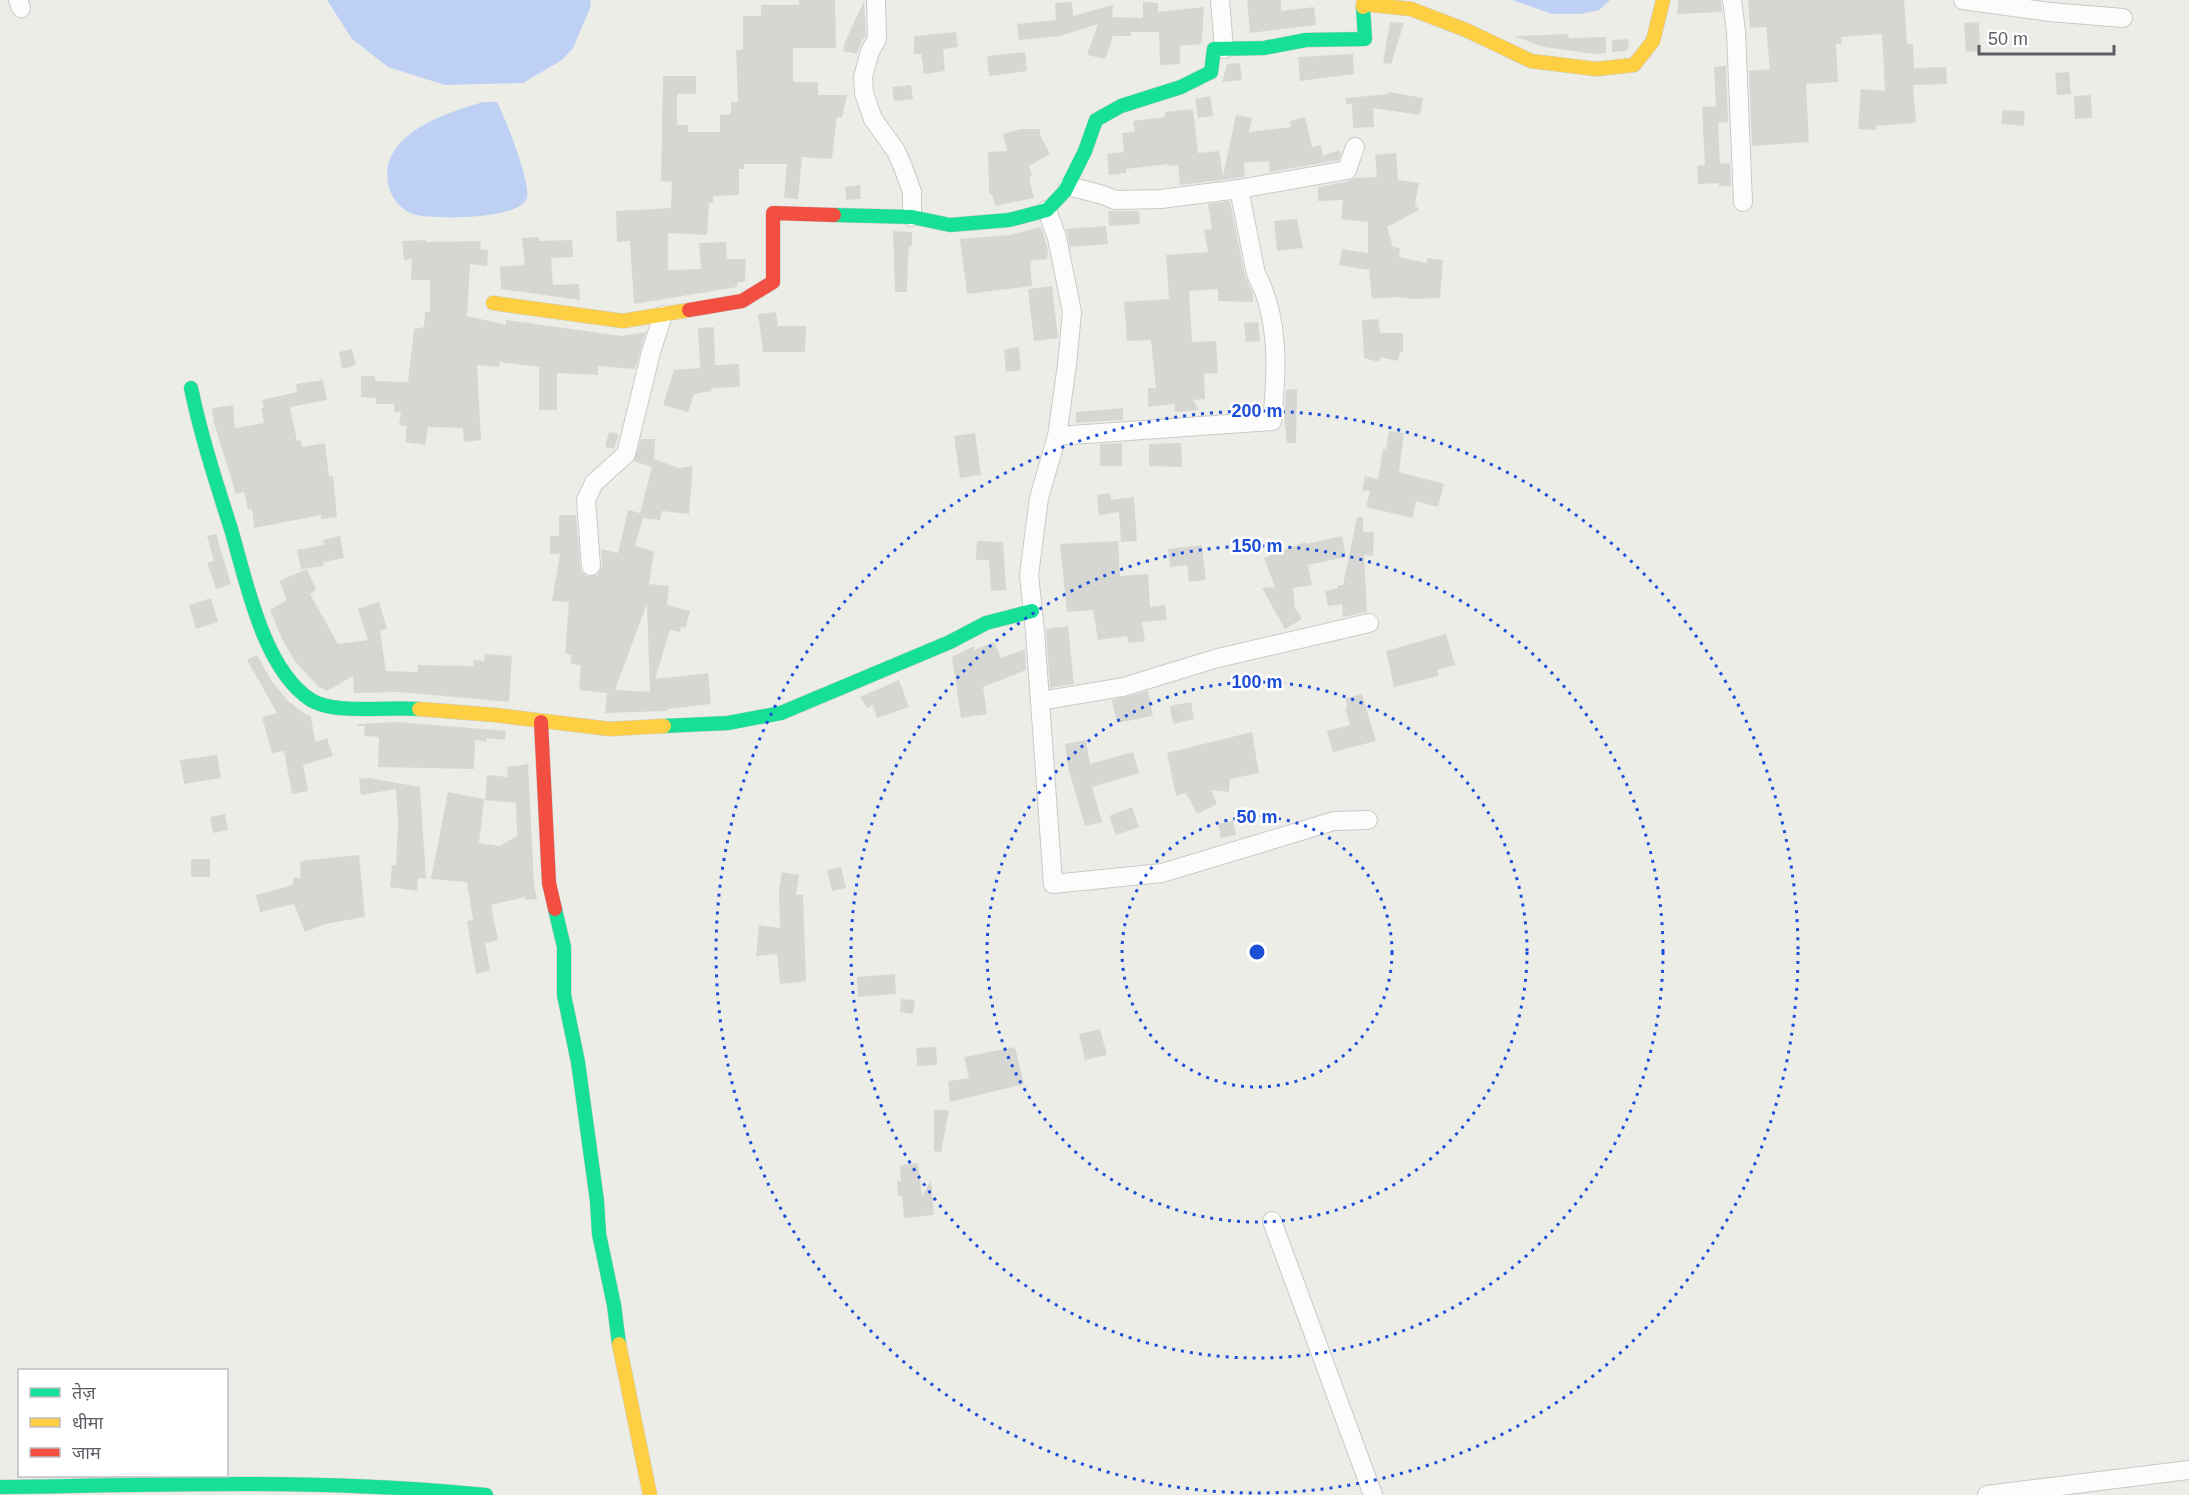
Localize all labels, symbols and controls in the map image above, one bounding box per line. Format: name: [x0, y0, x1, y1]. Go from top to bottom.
scale bar: [1979, 18, 2114, 56]
text: 50 m: [1988, 29, 2028, 49]
text: 200 m: [1231, 401, 1283, 421]
text: 150 m: [1231, 536, 1283, 556]
text: 100 m: [1231, 672, 1283, 692]
text: 50 m: [1236, 807, 1278, 827]
centre of rings: [1247, 942, 1267, 962]
legend: [18, 1369, 228, 1477]
text: तेज़: [72, 1382, 96, 1403]
text: धीमा: [72, 1413, 103, 1433]
text: जाम: [72, 1443, 102, 1463]

